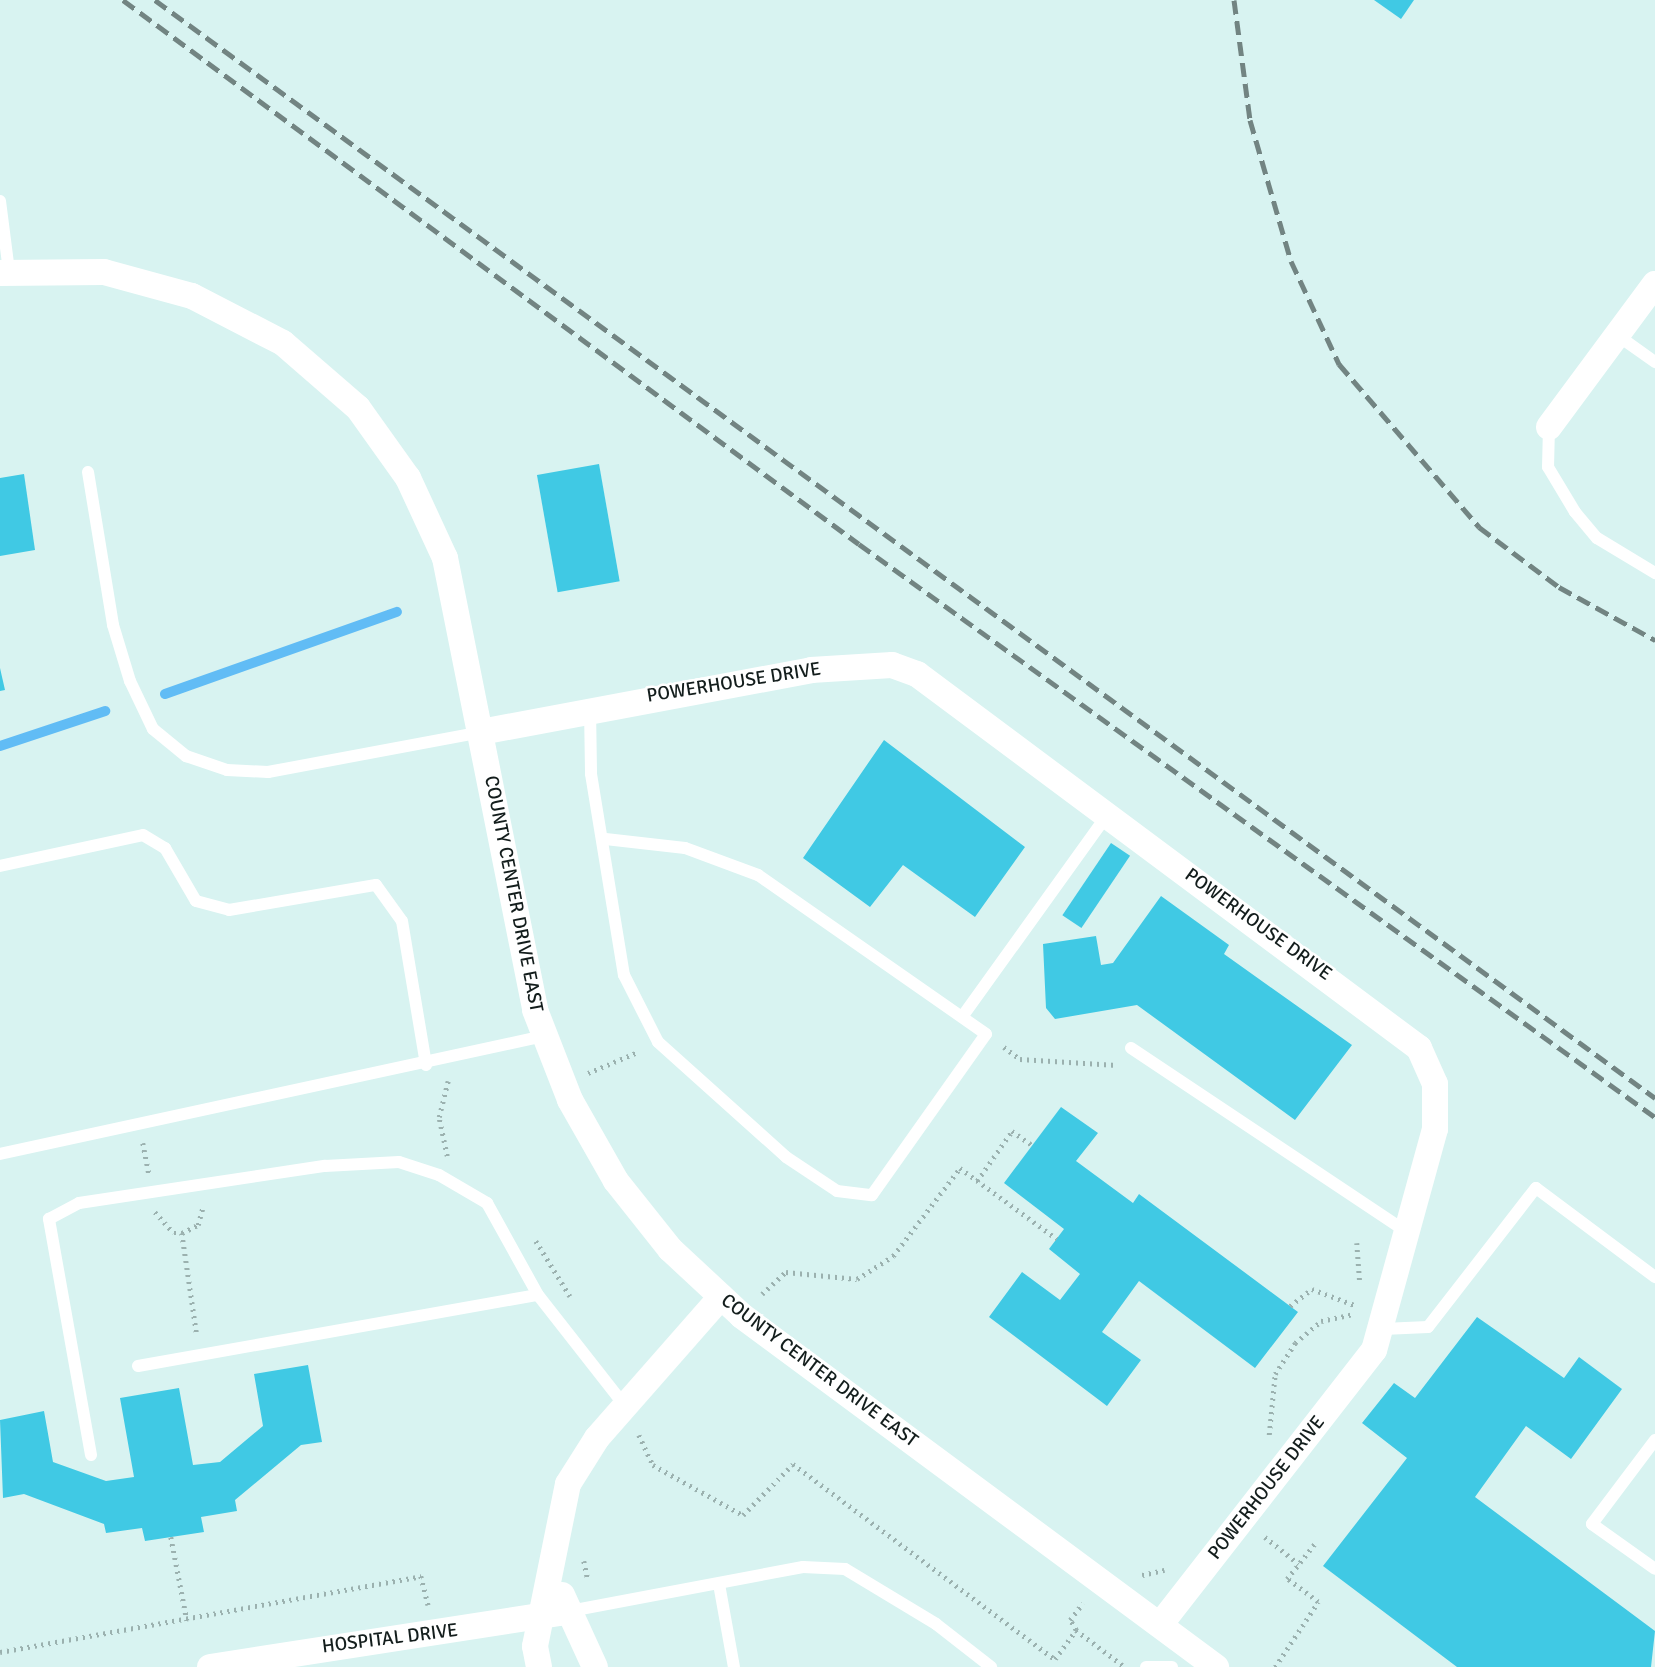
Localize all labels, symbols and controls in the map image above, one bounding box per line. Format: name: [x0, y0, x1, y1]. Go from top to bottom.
street label: POWERHOUSE DRIVE: [645, 658, 823, 708]
street label: COUNTY CENTER DRIVE EAST: [479, 774, 547, 1014]
street label: POWERHOUSE DRIVE: [1180, 864, 1336, 986]
street label: COUNTY CENTER DRIVE EAST: [716, 1290, 922, 1452]
street label: POWERHOUSE DRIVE: [1204, 1412, 1330, 1564]
street label: HOSPITAL DRIVE: [321, 1619, 459, 1659]

